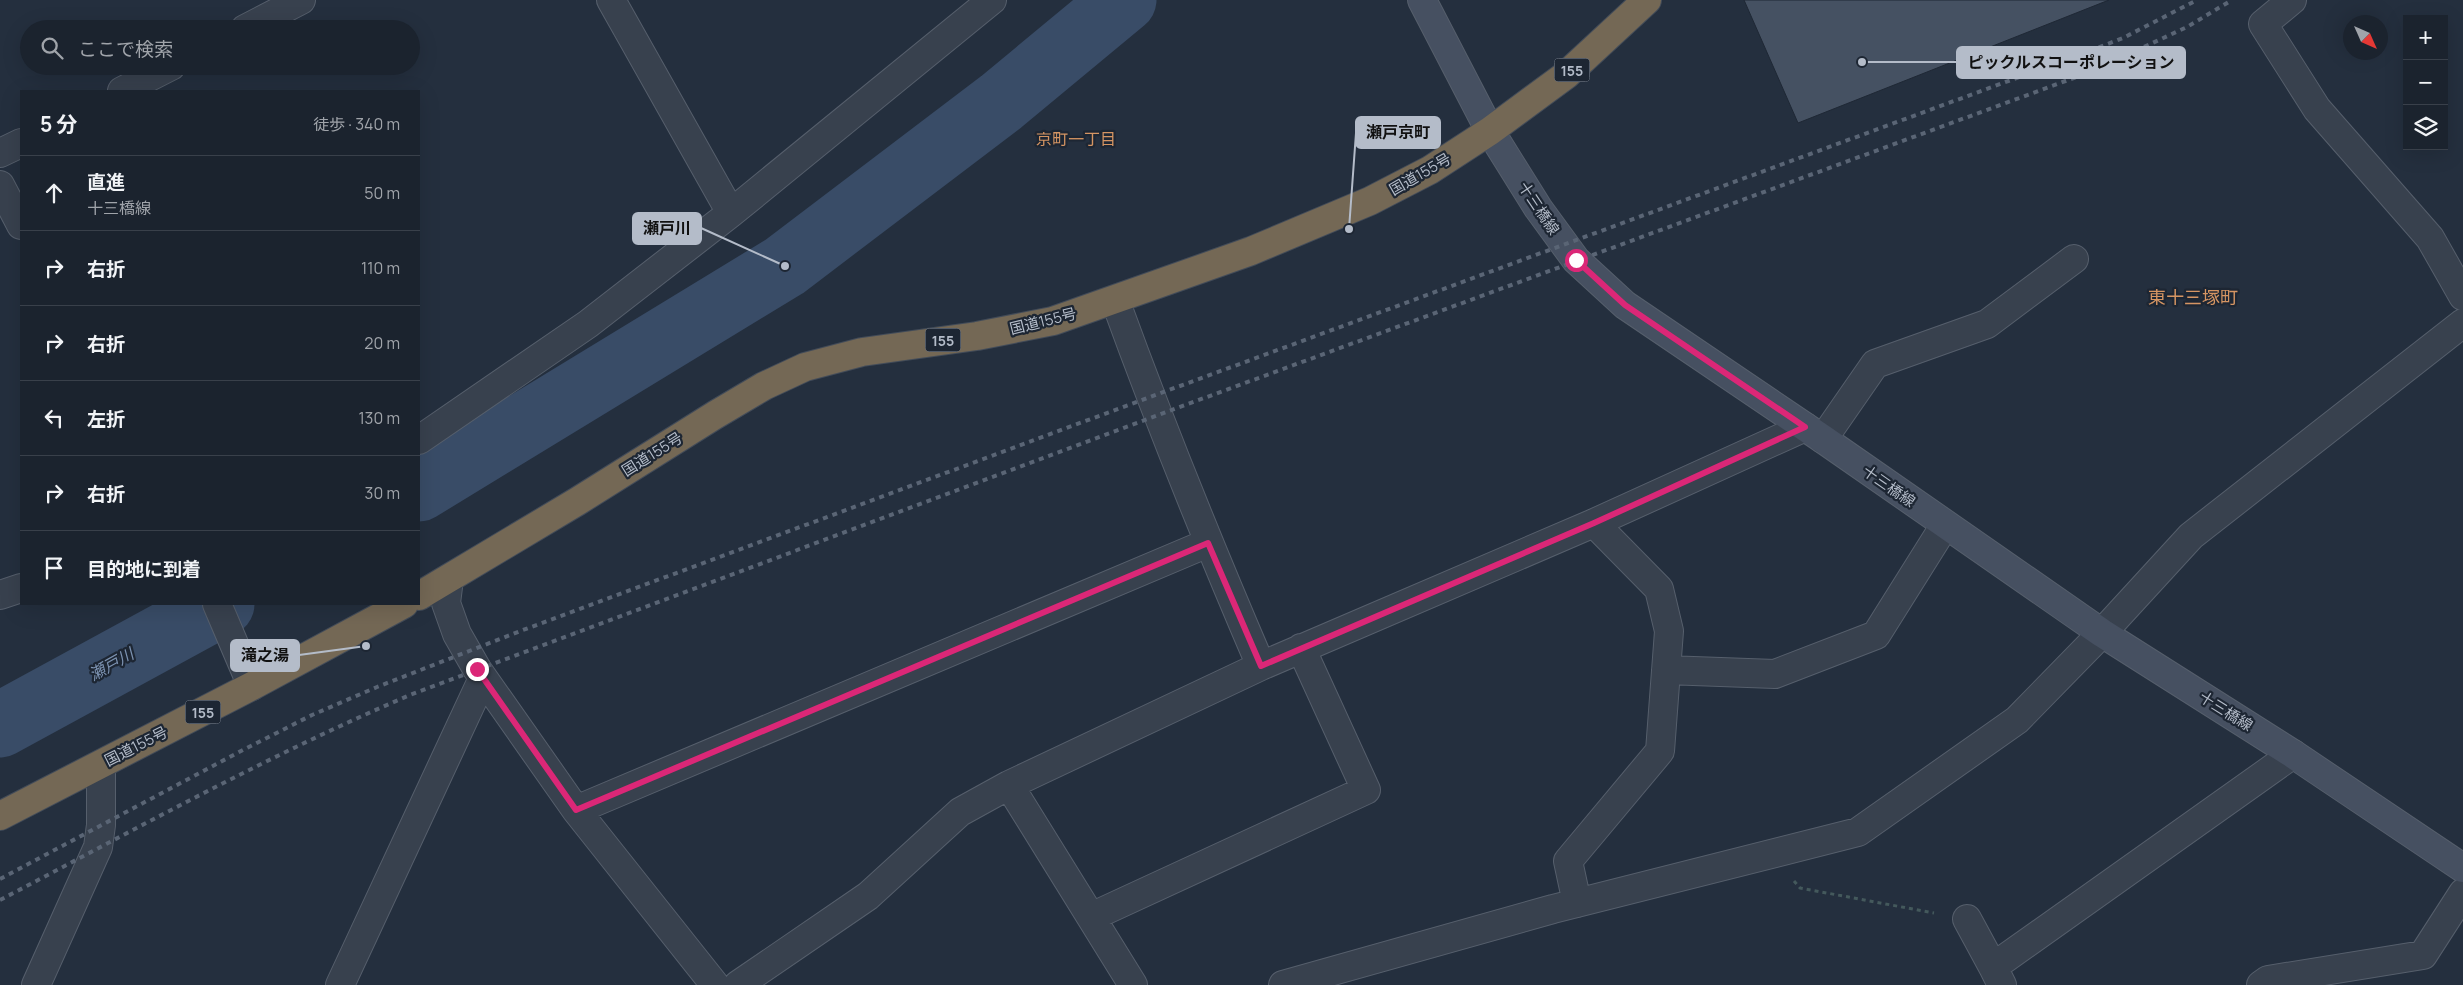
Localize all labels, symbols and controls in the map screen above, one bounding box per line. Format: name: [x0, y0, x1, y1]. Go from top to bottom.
north arrow: [2343, 15, 2388, 60]
map controls: [2403, 15, 2448, 150]
button: +: [2403, 15, 2448, 60]
search box: [20, 20, 420, 75]
icon: search: [38, 34, 66, 62]
text: ここで検索: [78, 36, 173, 62]
callout: ピックルスコーポレーション: [1957, 47, 2185, 78]
text: ピックルスコーポレーション: [1967, 51, 2175, 73]
road number: 155: [1554, 58, 1590, 82]
button: −: [2403, 60, 2448, 105]
button: layers: [2403, 105, 2448, 150]
text: 5 分: [40, 110, 78, 138]
text: 徒歩 · 340 m: [313, 113, 400, 135]
callout: 瀬戸京町: [1356, 117, 1440, 148]
text: 瀬戸京町: [1366, 121, 1430, 143]
district label: 京町一丁目: [1036, 128, 1116, 150]
street label: 国道155号: [1385, 148, 1455, 200]
text: 直進: [87, 169, 125, 195]
street label: 十三橋線: [1514, 177, 1564, 239]
icon: ahead: [40, 179, 68, 207]
text: 50 m: [364, 182, 400, 204]
text: 十三橋線: [87, 197, 151, 219]
callout: 瀬戸川: [633, 213, 701, 244]
text: 瀬戸川: [643, 217, 691, 239]
route start: [1565, 249, 1588, 272]
icon: right: [40, 254, 68, 282]
text: 右折: [87, 256, 125, 282]
text: 110 m: [361, 257, 400, 279]
district label: 東十三塚町: [2148, 285, 2238, 309]
street label: 国道155号: [1007, 303, 1079, 339]
road number: 155: [926, 328, 960, 352]
icon: right: [40, 329, 68, 357]
text: 右折: [87, 331, 125, 357]
text: 20 m: [364, 332, 400, 354]
icon: left: [40, 404, 68, 432]
text: 左折: [87, 406, 125, 432]
text: 130 m: [358, 407, 400, 429]
street label: 国道155号: [618, 427, 686, 481]
street label: 十三橋線: [1858, 460, 1920, 512]
icon: right: [40, 479, 68, 507]
text: 右折: [87, 481, 125, 507]
text: 30 m: [365, 482, 400, 504]
icon: arrive: [40, 554, 68, 582]
text: 目的地に到着: [87, 556, 201, 582]
callout: 滝之湯: [231, 640, 299, 671]
water label: 瀬戸川: [85, 642, 139, 685]
text: 滝之湯: [241, 644, 289, 666]
route end: [466, 658, 489, 681]
street label: 十三橋線: [2195, 686, 2257, 736]
road number: 155: [186, 700, 220, 724]
street label: 国道155号: [101, 721, 171, 771]

